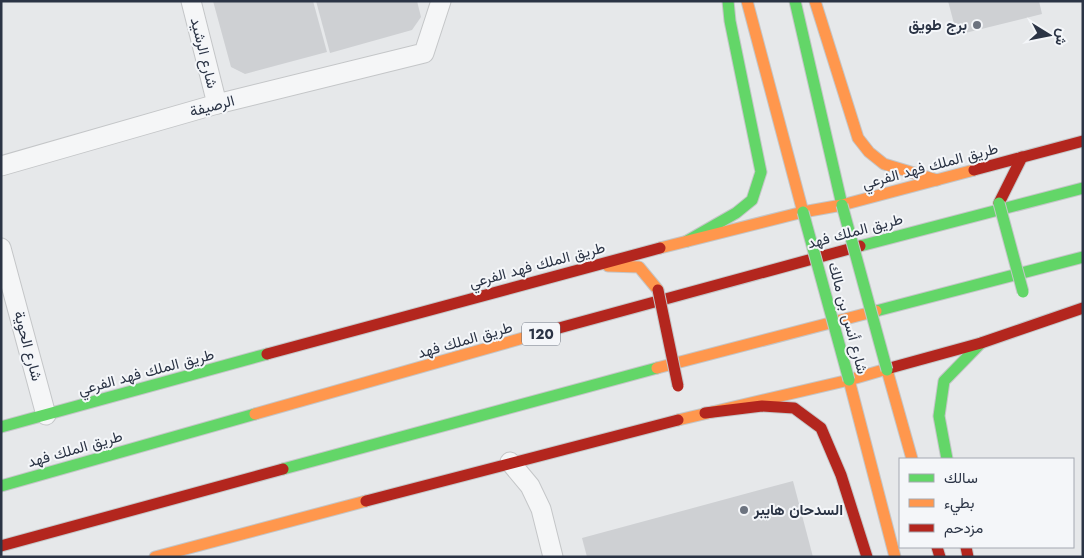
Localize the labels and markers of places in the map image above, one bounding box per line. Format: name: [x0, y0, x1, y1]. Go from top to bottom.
place label: برج طويق: [908, 14, 967, 36]
marker: برج طويق: [971, 19, 983, 31]
place label: السدحان هايبر: [753, 499, 843, 521]
marker: السدحان هايبر: [738, 504, 750, 516]

